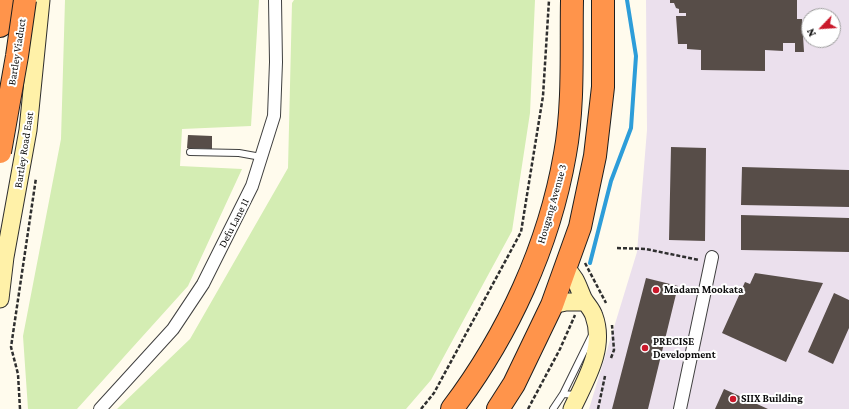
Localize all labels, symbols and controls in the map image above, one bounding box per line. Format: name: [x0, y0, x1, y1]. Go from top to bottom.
north arrow: [801, 8, 841, 48]
street label: Bartley Viaduct: [5, 18, 29, 86]
text: N: [804, 27, 818, 39]
street label: Bartley Road East: [11, 111, 37, 189]
street label: Hougang Avenue 3: [534, 163, 570, 245]
street label: Defu Lane 11: [216, 196, 252, 250]
place label: Madam Mookata: [664, 283, 743, 297]
marker: Madam Mookata: [651, 285, 661, 295]
place label: PRECISE Development: [653, 335, 716, 361]
marker: PRECISE Development: [640, 343, 650, 353]
place label: SIIX Building: [741, 392, 803, 406]
marker: SIIX Building: [728, 394, 738, 404]

